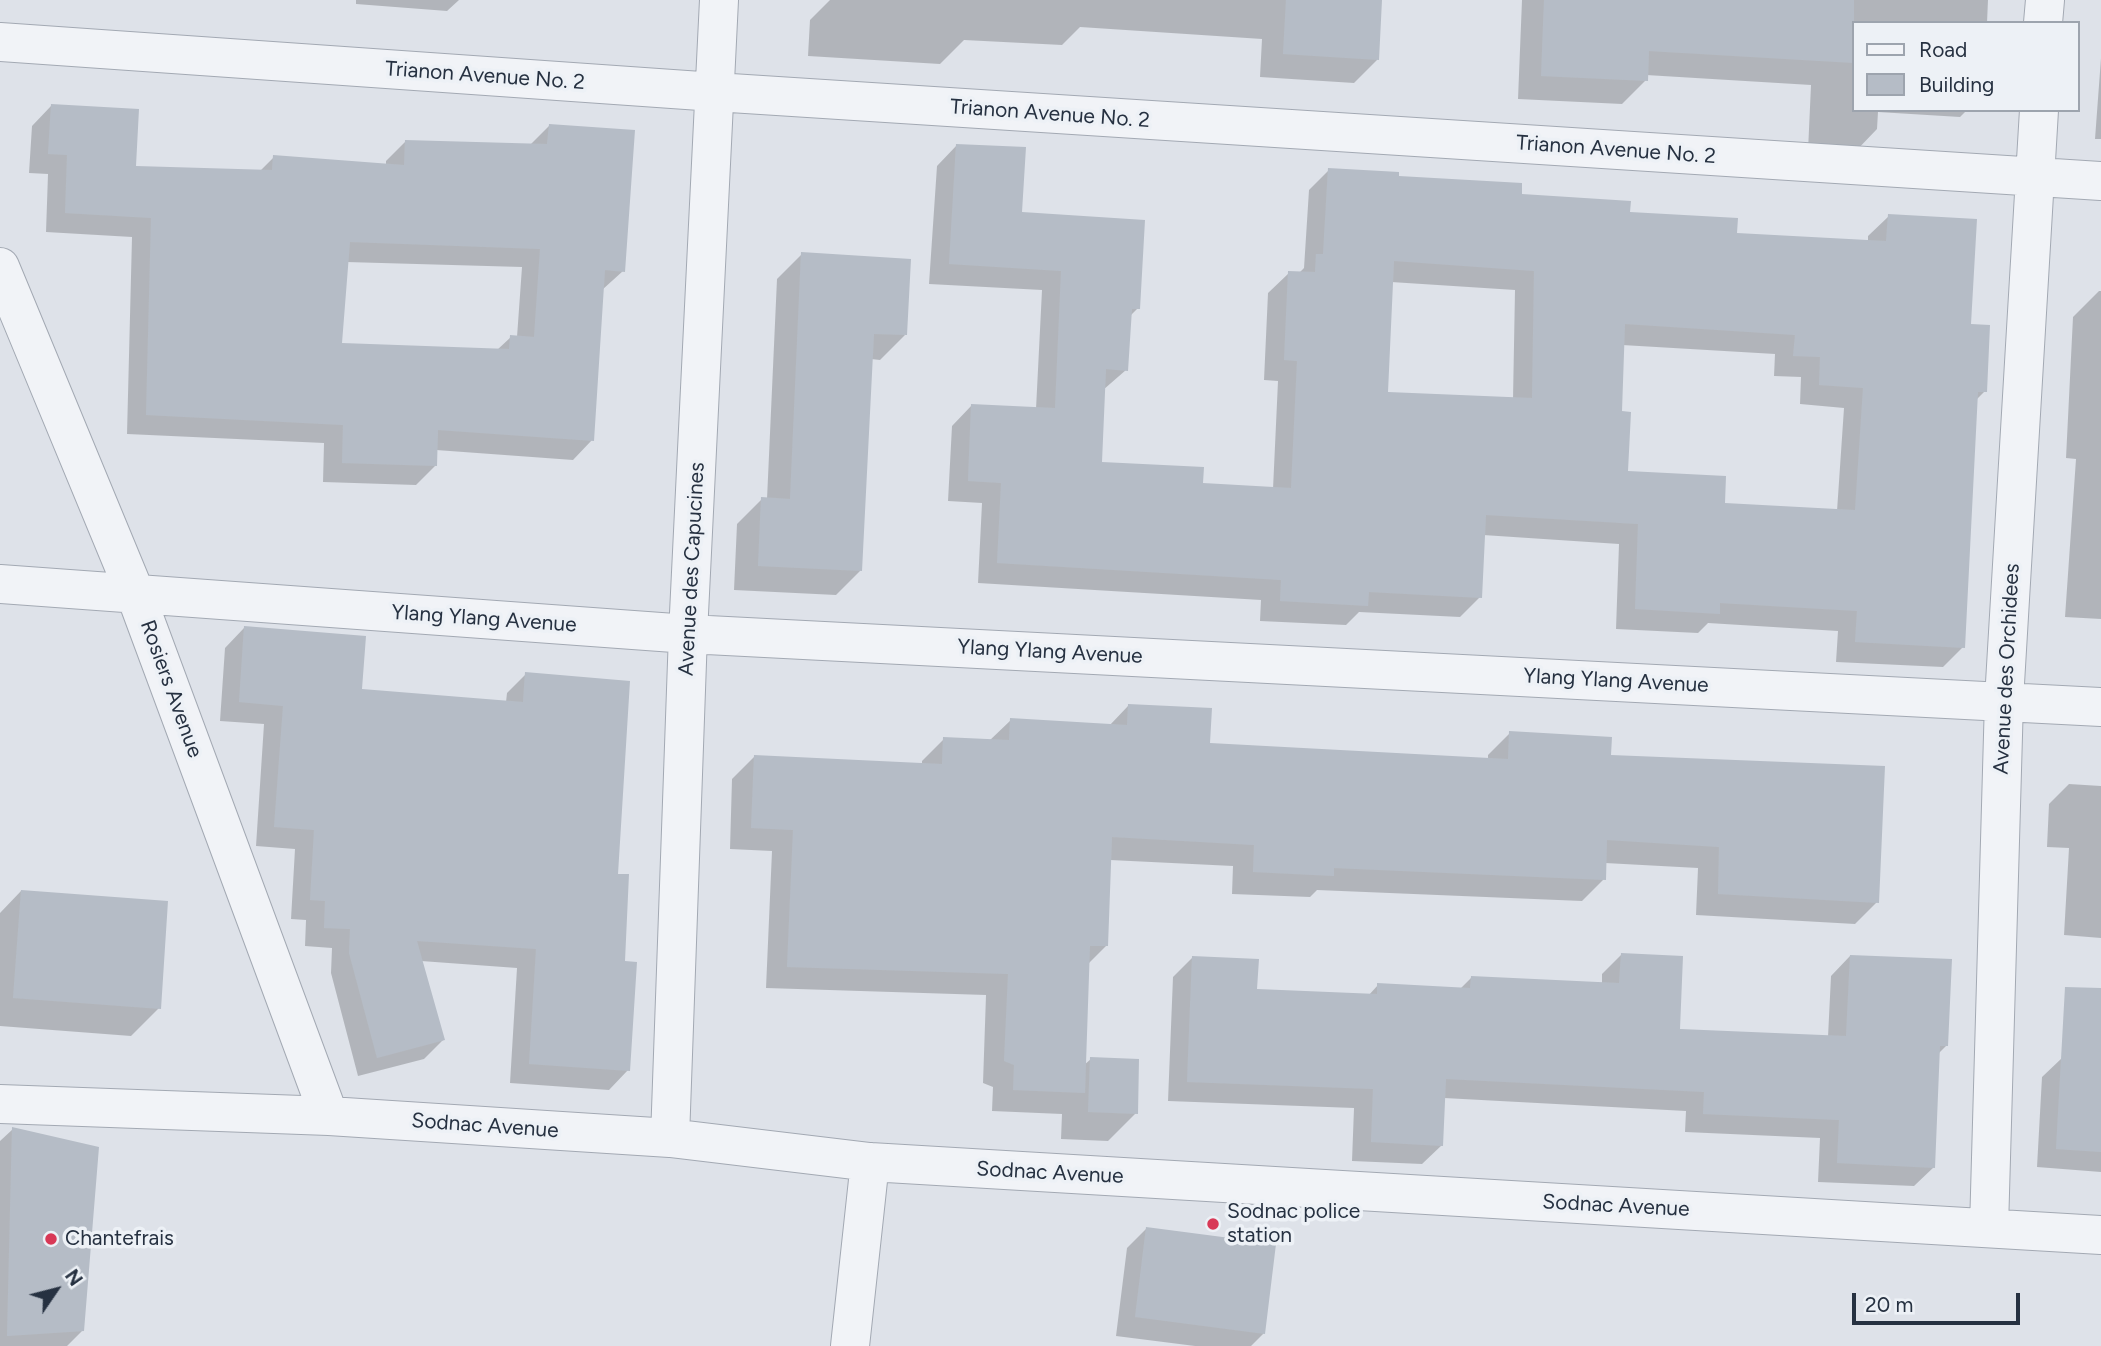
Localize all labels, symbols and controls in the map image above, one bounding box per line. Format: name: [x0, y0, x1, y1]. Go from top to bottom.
legend: [1853, 21, 2080, 112]
text: Road: [1919, 37, 1967, 62]
street label: Trianon Avenue No. 2: [384, 56, 586, 96]
text: Building: [1919, 72, 1994, 97]
street label: Trianon Avenue No. 2: [949, 94, 1151, 134]
street label: Trianon Avenue No. 2: [1515, 130, 1717, 170]
street label: Avenue des Capucines: [674, 461, 710, 677]
street label: Avenue des Orchidees: [1989, 563, 2025, 775]
street label: Ylang Ylang Avenue: [391, 600, 577, 638]
street label: Rosiers Avenue: [134, 617, 208, 761]
street label: Ylang Ylang Avenue: [957, 635, 1143, 669]
street label: Ylang Ylang Avenue: [1523, 664, 1709, 698]
street label: Sodnac Avenue: [411, 1108, 559, 1144]
street label: Sodnac Avenue: [976, 1157, 1124, 1189]
street label: Sodnac Avenue: [1542, 1190, 1690, 1222]
place label: Sodnac police station: [1227, 1199, 1360, 1249]
marker: Sodnac police station: [1205, 1216, 1221, 1232]
place label: Chantefrais: [65, 1226, 174, 1252]
marker: Chantefrais: [43, 1231, 59, 1247]
north arrow: [21, 1255, 91, 1325]
text: N: [60, 1265, 87, 1290]
scale bar: [1856, 1280, 2024, 1324]
text: 20 m: [1865, 1292, 1913, 1317]

